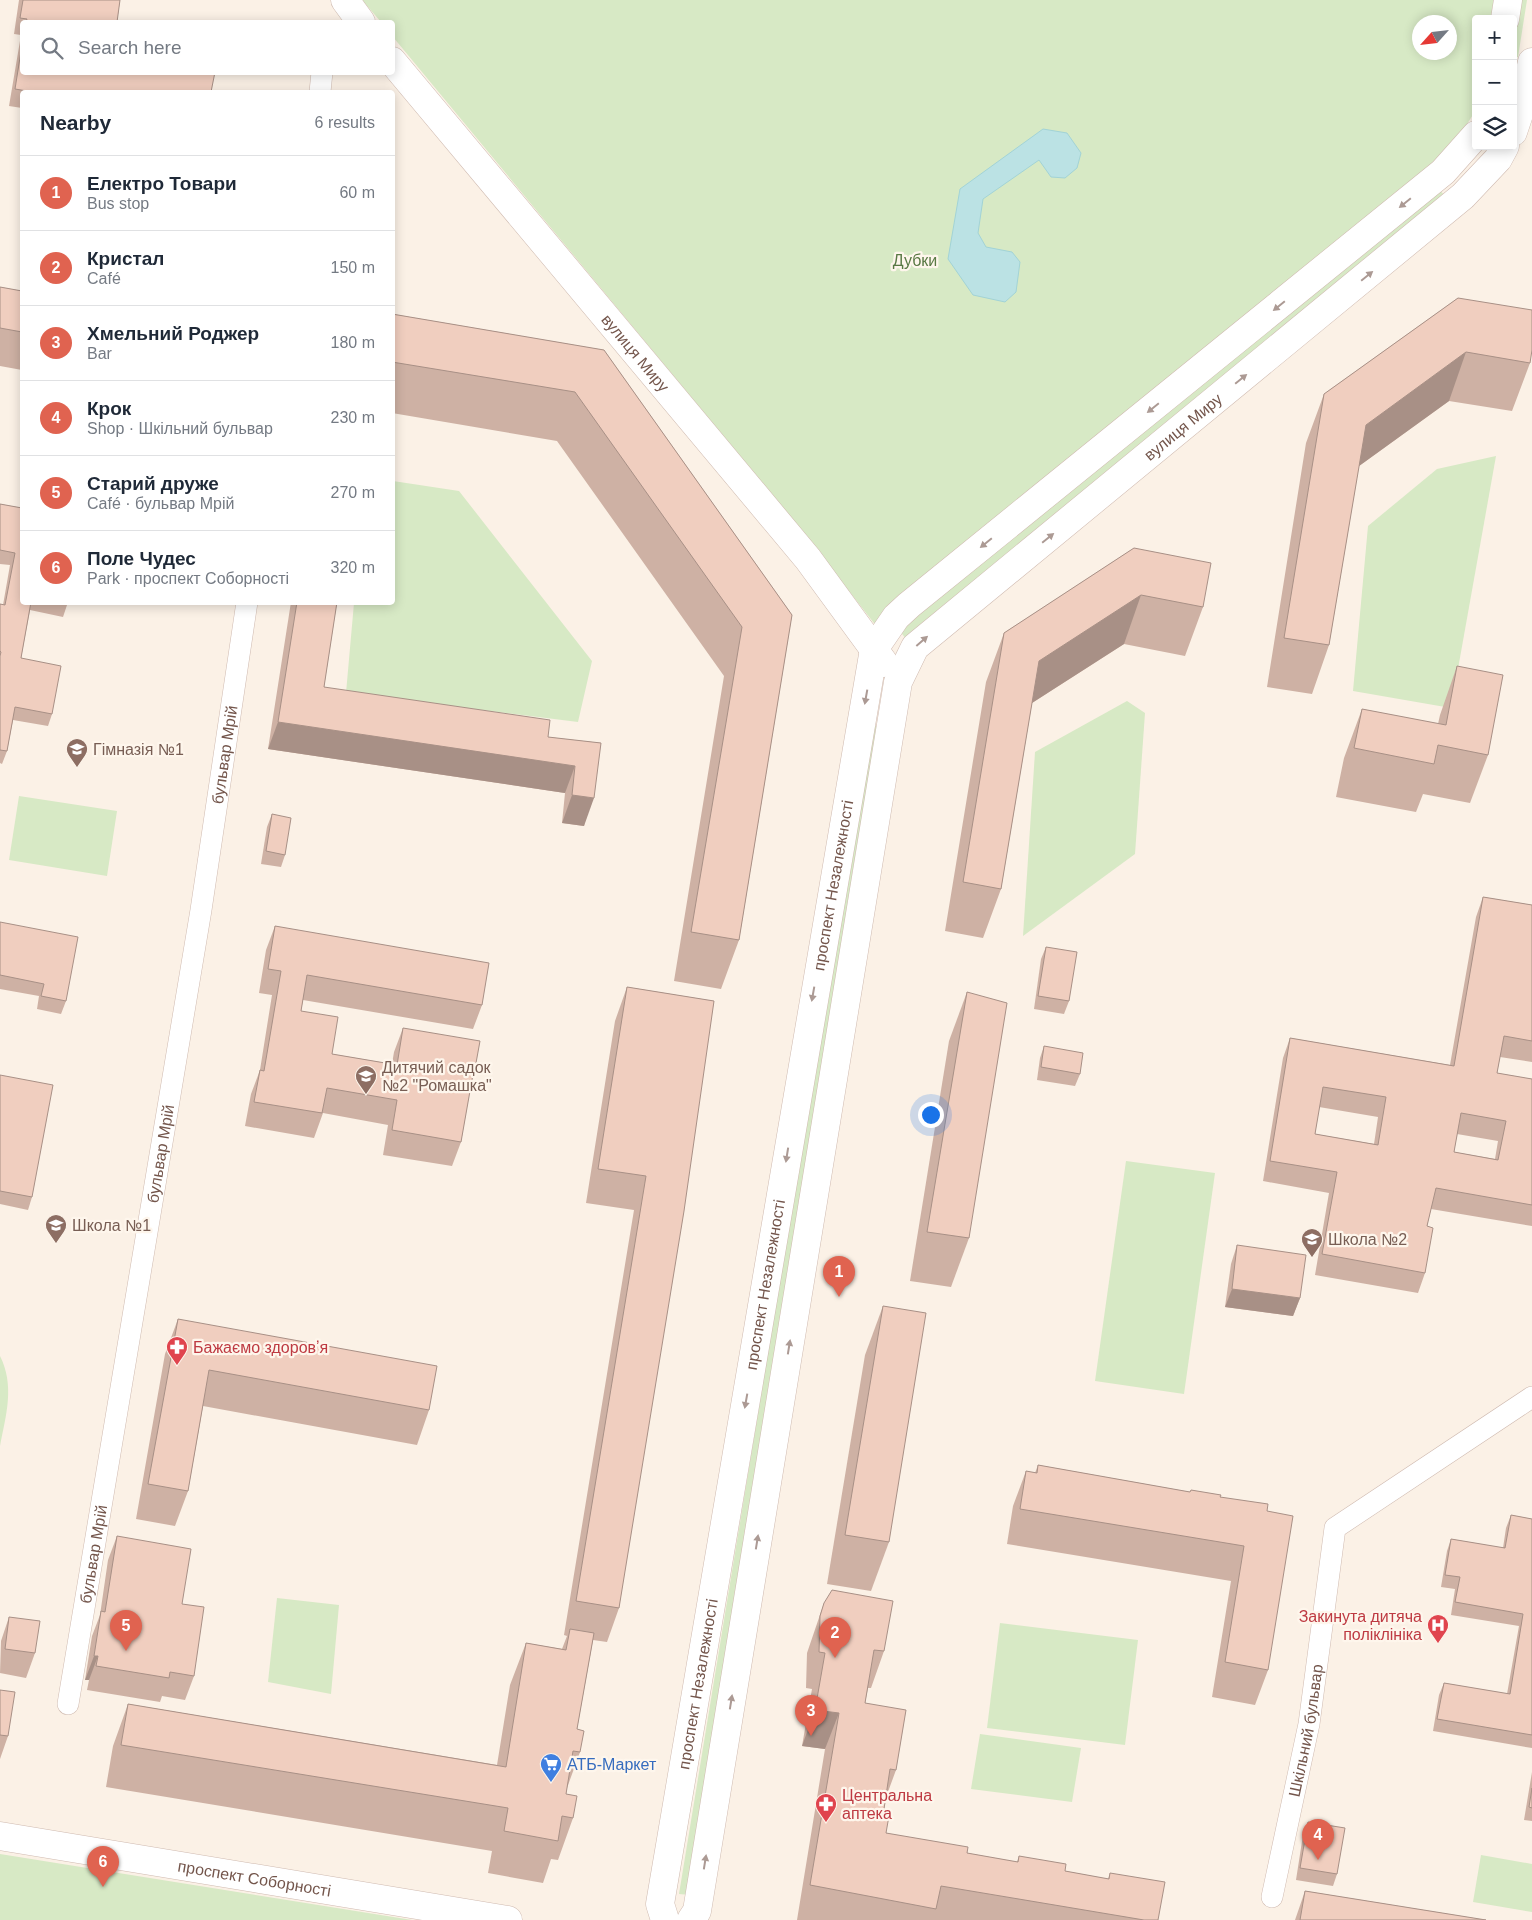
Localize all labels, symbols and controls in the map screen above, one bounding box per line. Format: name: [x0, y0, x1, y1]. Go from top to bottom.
north arrow: [1412, 15, 1457, 60]
map controls: [1472, 15, 1517, 150]
button: +: [1472, 15, 1517, 60]
search box: [20, 20, 395, 75]
icon: search: [38, 34, 66, 62]
text: Search here: [78, 37, 182, 58]
button: −: [1472, 60, 1517, 105]
button: layers: [1472, 105, 1517, 150]
text: Nearby: [40, 111, 111, 134]
text: 6 results: [315, 114, 375, 131]
text: Електро Товари: [87, 173, 237, 194]
text: 1: [52, 184, 60, 201]
text: 60 m: [339, 184, 375, 201]
text: Bus stop: [87, 195, 149, 212]
one-way arrow: [1399, 198, 1412, 209]
text: Кристал: [87, 248, 164, 269]
park label: Дубки: [893, 252, 937, 269]
text: 2: [52, 259, 60, 276]
text: 150 m: [331, 259, 375, 276]
text: Café: [87, 270, 121, 287]
one-way arrow: [1360, 270, 1373, 281]
one-way arrow: [1272, 300, 1285, 311]
street label: вулиця Миру: [598, 311, 672, 395]
text: Хмельний Роджер: [87, 323, 259, 344]
text: 3: [52, 334, 60, 351]
text: 180 m: [331, 334, 375, 351]
text: Bar: [87, 345, 112, 362]
one-way arrow: [1235, 374, 1248, 385]
street label: вулиця Миру: [1141, 390, 1225, 464]
text: Крок: [87, 398, 131, 419]
one-way arrow: [1147, 402, 1159, 414]
text: 4: [52, 409, 60, 426]
text: 230 m: [331, 409, 375, 426]
text: Shop · Шкільний бульвар: [87, 420, 273, 437]
text: Старий друже: [87, 473, 219, 494]
text: 5: [52, 484, 60, 501]
text: 270 m: [331, 484, 375, 501]
text: Café · бульвар Мрій: [87, 495, 234, 512]
one-way arrow: [1041, 532, 1054, 543]
one-way arrow: [979, 538, 992, 549]
text: Поле Чудес: [87, 548, 196, 569]
text: 6: [52, 559, 60, 576]
text: 320 m: [331, 559, 375, 576]
text: Park · проспект Соборності: [87, 570, 289, 587]
one-way arrow: [916, 635, 929, 646]
one-way arrow: [861, 689, 869, 705]
street label: бульвар Мрій: [209, 704, 240, 805]
school or university icon: Гімназія №1: [65, 737, 89, 768]
place label: Гімназія №1: [93, 741, 184, 758]
street label: проспект Незалежності: [810, 799, 856, 972]
one-way arrow: [809, 987, 817, 1003]
place label: Дитячий садок №2 "Ромашка": [382, 1059, 492, 1094]
school or university icon: Дитячий садок №2 "Ромашка": [354, 1064, 378, 1095]
your location: [918, 1102, 944, 1128]
street label: бульвар Мрій: [144, 1103, 177, 1204]
one-way arrow: [783, 1147, 791, 1163]
street label: проспект Незалежності: [743, 1198, 788, 1371]
school or university icon: Школа №1: [44, 1213, 68, 1244]
place label: Школа №1: [72, 1217, 151, 1234]
school or university icon: Школа №2: [1300, 1227, 1324, 1258]
place label: Школа №2: [1328, 1231, 1407, 1248]
pin: 1: [823, 1256, 855, 1297]
pharmacy icon: Бажаємо здоровʼя: [165, 1335, 189, 1366]
one-way arrow: [786, 1338, 794, 1354]
place label: Бажаємо здоровʼя: [193, 1339, 328, 1356]
one-way arrow: [741, 1394, 749, 1410]
street label: бульвар Мрій: [77, 1504, 110, 1605]
one-way arrow: [754, 1533, 762, 1549]
street label: проспект Незалежності: [675, 1597, 721, 1771]
place label: Закинута дитяча поліклініка: [1299, 1608, 1422, 1643]
pin: 5: [110, 1610, 142, 1651]
hospital icon: Закинута дитяча поліклініка: [1426, 1613, 1450, 1644]
pin: 2: [819, 1617, 851, 1658]
street label: Шкільний бульвар: [1286, 1663, 1326, 1798]
one-way arrow: [727, 1694, 735, 1710]
pin: 3: [795, 1695, 827, 1736]
supermarket icon: АТБ-Маркет: [539, 1752, 563, 1783]
place label: АТБ-Маркет: [567, 1756, 657, 1773]
place label: Центральна аптека: [842, 1787, 932, 1822]
pharmacy icon: Центральна аптека: [814, 1792, 838, 1823]
pin: 4: [1302, 1819, 1334, 1860]
pin: 6: [87, 1846, 119, 1887]
one-way arrow: [701, 1854, 709, 1870]
street label: проспект Соборності: [177, 1858, 332, 1900]

